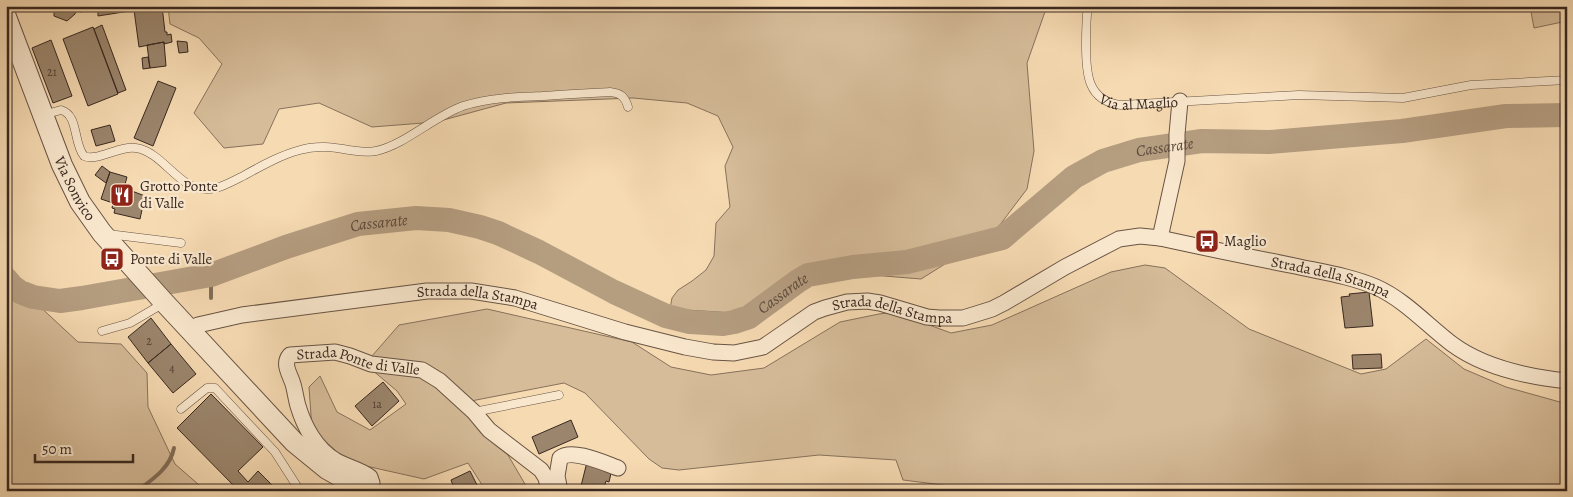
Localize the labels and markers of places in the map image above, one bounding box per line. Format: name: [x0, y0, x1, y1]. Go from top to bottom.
place label: Grotto Ponte di Valle: [140, 176, 218, 213]
restaurant icon: Grotto Ponte di Valle: [109, 182, 135, 208]
bus stop icon: Maglio: [1194, 228, 1220, 254]
place label: Maglio: [1224, 231, 1266, 251]
bus stop icon: Ponte di Valle: [99, 246, 125, 272]
place label: Ponte di Valle: [130, 249, 212, 269]

